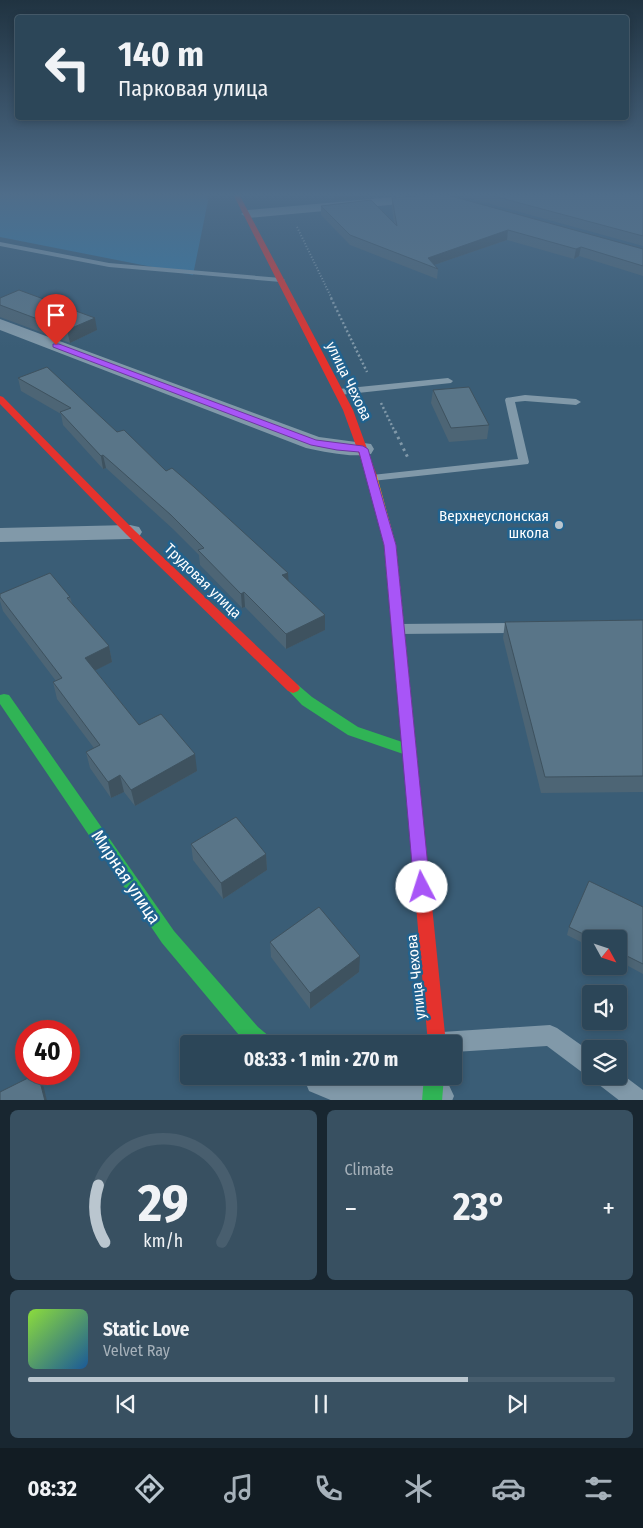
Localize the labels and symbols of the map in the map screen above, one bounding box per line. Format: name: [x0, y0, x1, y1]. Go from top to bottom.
pin: [35, 294, 77, 345]
street label: улица Чехова: [322, 339, 376, 423]
place label: Верхнеуслонская школа: [439, 507, 549, 542]
marker: Верхнеуслонская школа: [553, 519, 565, 531]
street label: Трудовая улица: [161, 540, 245, 622]
street label: Мирная улица: [86, 826, 166, 928]
position arrow: [395, 860, 447, 912]
north arrow: [582, 930, 628, 975]
street label: улица Чехова: [403, 933, 429, 1021]
speed limit sign: 40: [15, 1020, 80, 1085]

